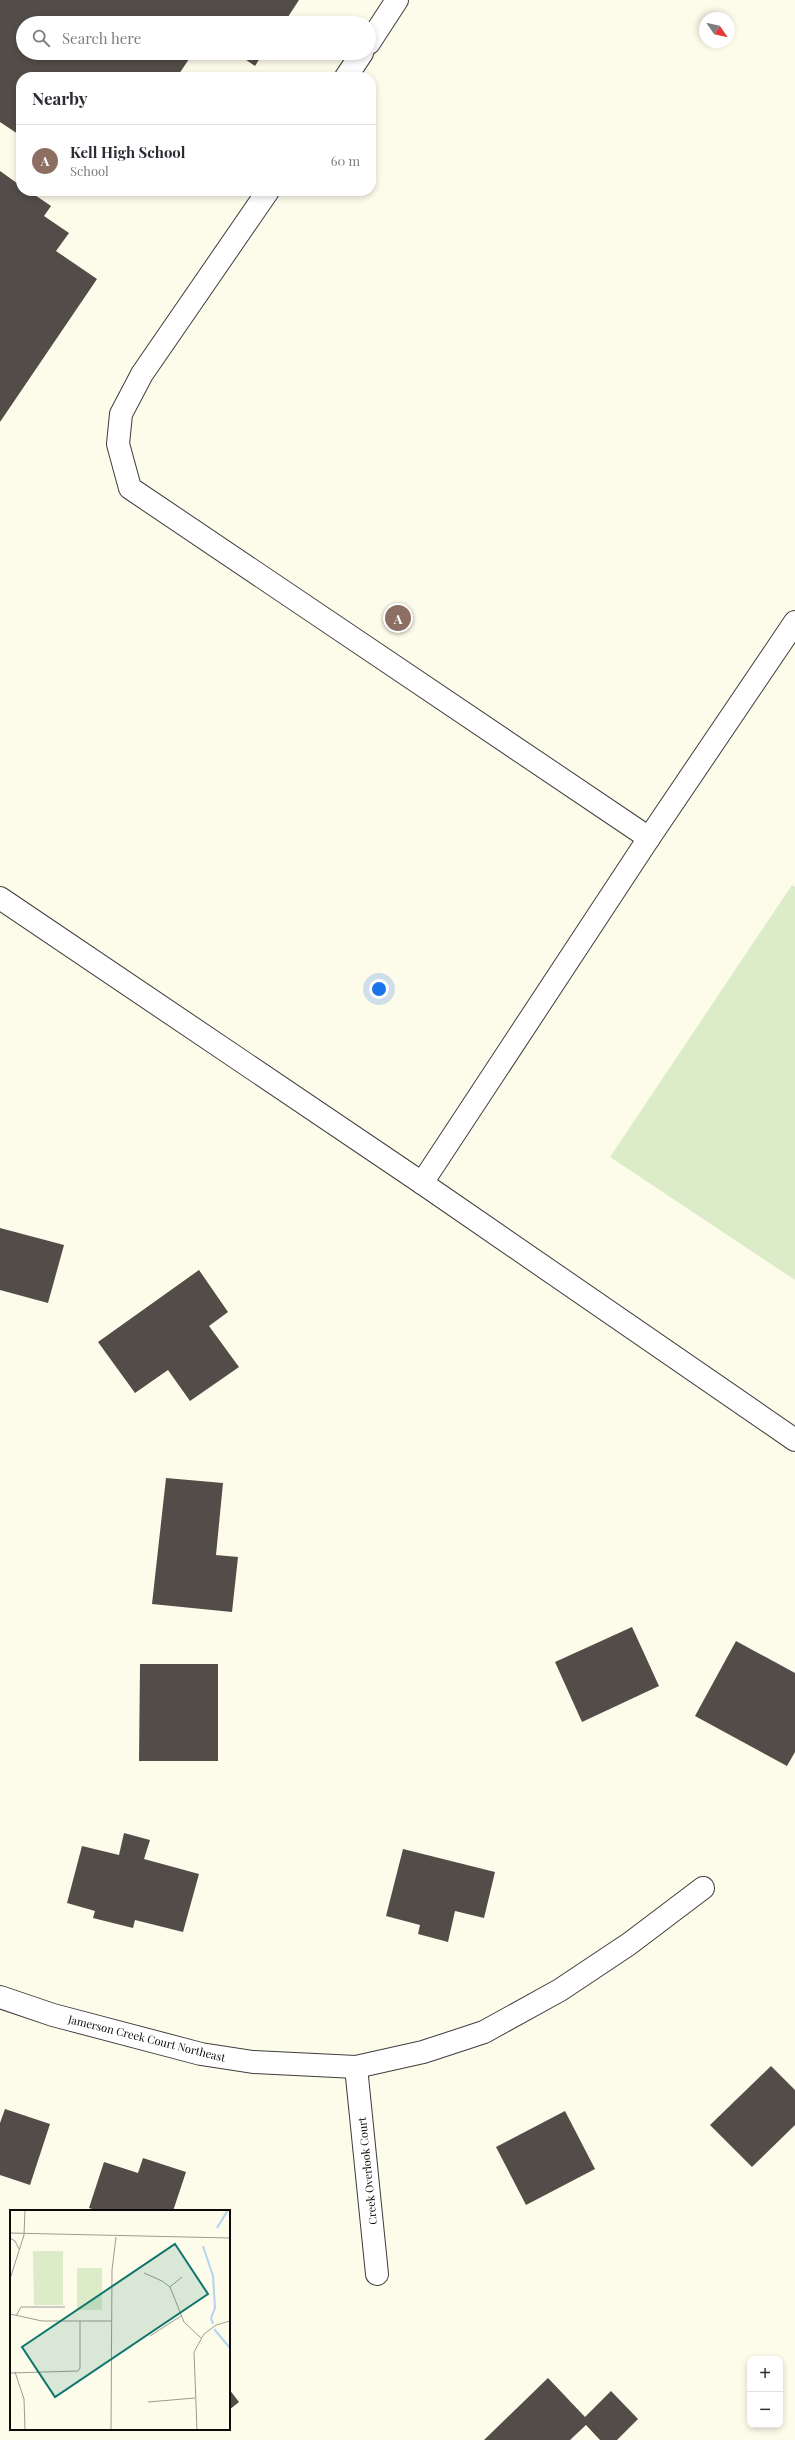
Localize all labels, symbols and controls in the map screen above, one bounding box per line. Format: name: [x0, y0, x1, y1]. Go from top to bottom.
north arrow: [699, 12, 735, 48]
search box: [16, 16, 376, 60]
icon: search: [30, 27, 52, 49]
text: Search here: [62, 28, 141, 48]
text: Nearby: [32, 87, 87, 109]
text: Kell High School: [70, 142, 185, 162]
text: A: [41, 152, 49, 169]
text: 60 m: [331, 152, 360, 169]
text: School: [70, 162, 109, 179]
pin: A: [385, 603, 411, 633]
your location: [369, 979, 389, 999]
street label: Jamerson Creek Court Northeast: [66, 2011, 227, 2065]
street label: Creek Overlook Court: [354, 2116, 380, 2226]
inset map: [10, 2210, 230, 2430]
map controls: [747, 2356, 783, 2428]
button: +: [747, 2356, 783, 2392]
button: −: [747, 2392, 783, 2428]

